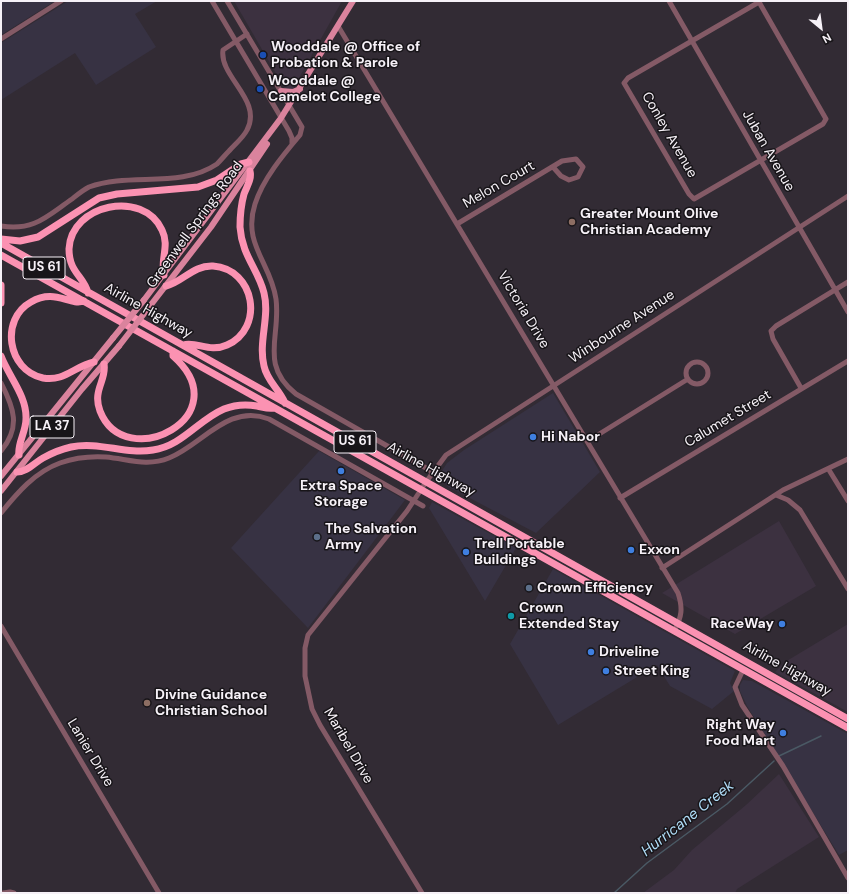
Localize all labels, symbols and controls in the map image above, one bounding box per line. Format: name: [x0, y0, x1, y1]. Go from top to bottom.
north arrow: [801, 8, 841, 48]
text: N: [820, 30, 834, 47]
place label: Wooddale @ Office of Probation & Parole: [271, 39, 420, 72]
marker: Wooddale @ Office of Probation & Parole: [258, 50, 268, 60]
place label: Wooddale @ Camelot College: [268, 73, 381, 106]
marker: Wooddale @ Camelot College: [255, 84, 265, 94]
street label: Conley Avenue: [638, 89, 700, 181]
street label: Juban Avenue: [738, 108, 798, 194]
street label: Greenwell Springs Road: [143, 158, 247, 292]
street label: Melon Court: [460, 158, 538, 212]
place label: Greater Mount Olive Christian Academy: [580, 206, 719, 238]
marker: Greater Mount Olive Christian Academy: [567, 217, 577, 227]
road number: US 61: [23, 257, 65, 279]
street label: Victoria Drive: [493, 268, 553, 352]
street label: Airline Highway: [101, 280, 195, 342]
street label: Winbourne Avenue: [566, 287, 678, 367]
street label: Calumet Street: [682, 387, 774, 451]
road number: LA 37: [30, 416, 74, 438]
place label: Hi Nabor: [541, 429, 600, 445]
road number: US 61: [334, 431, 376, 453]
marker: Hi Nabor: [528, 432, 538, 442]
street label: Airline Highway: [384, 439, 478, 501]
marker: Extra Space Storage: [336, 466, 346, 476]
place label: Extra Space Storage: [300, 478, 382, 510]
place label: The Salvation Army: [325, 521, 417, 554]
marker: The Salvation Army: [312, 532, 322, 542]
place label: Trell Portable Buildings: [474, 536, 565, 568]
place label: Exxon: [639, 542, 680, 558]
marker: Exxon: [626, 545, 636, 555]
marker: Trell Portable Buildings: [461, 547, 471, 557]
place label: Crown Efficiency: [537, 580, 653, 596]
marker: Crown Efficiency: [524, 583, 534, 593]
place label: Crown Extended Stay: [519, 600, 619, 632]
marker: Crown Extended Stay: [506, 611, 516, 621]
place label: RaceWay: [710, 616, 774, 632]
marker: RaceWay: [777, 619, 787, 629]
street label: Airline Highway: [740, 638, 834, 700]
place label: Driveline: [599, 644, 659, 660]
marker: Driveline: [586, 647, 596, 657]
place label: Street King: [614, 663, 690, 679]
marker: Street King: [601, 666, 611, 676]
place label: Divine Guidance Christian School: [155, 687, 267, 720]
marker: Divine Guidance Christian School: [142, 698, 152, 708]
street label: Maribel Drive: [320, 705, 376, 787]
street label: Lanier Drive: [63, 716, 117, 790]
place label: Right Way Food Mart: [706, 717, 775, 750]
marker: Right Way Food Mart: [778, 728, 788, 738]
water label: Hurricane Creek: [638, 777, 738, 861]

